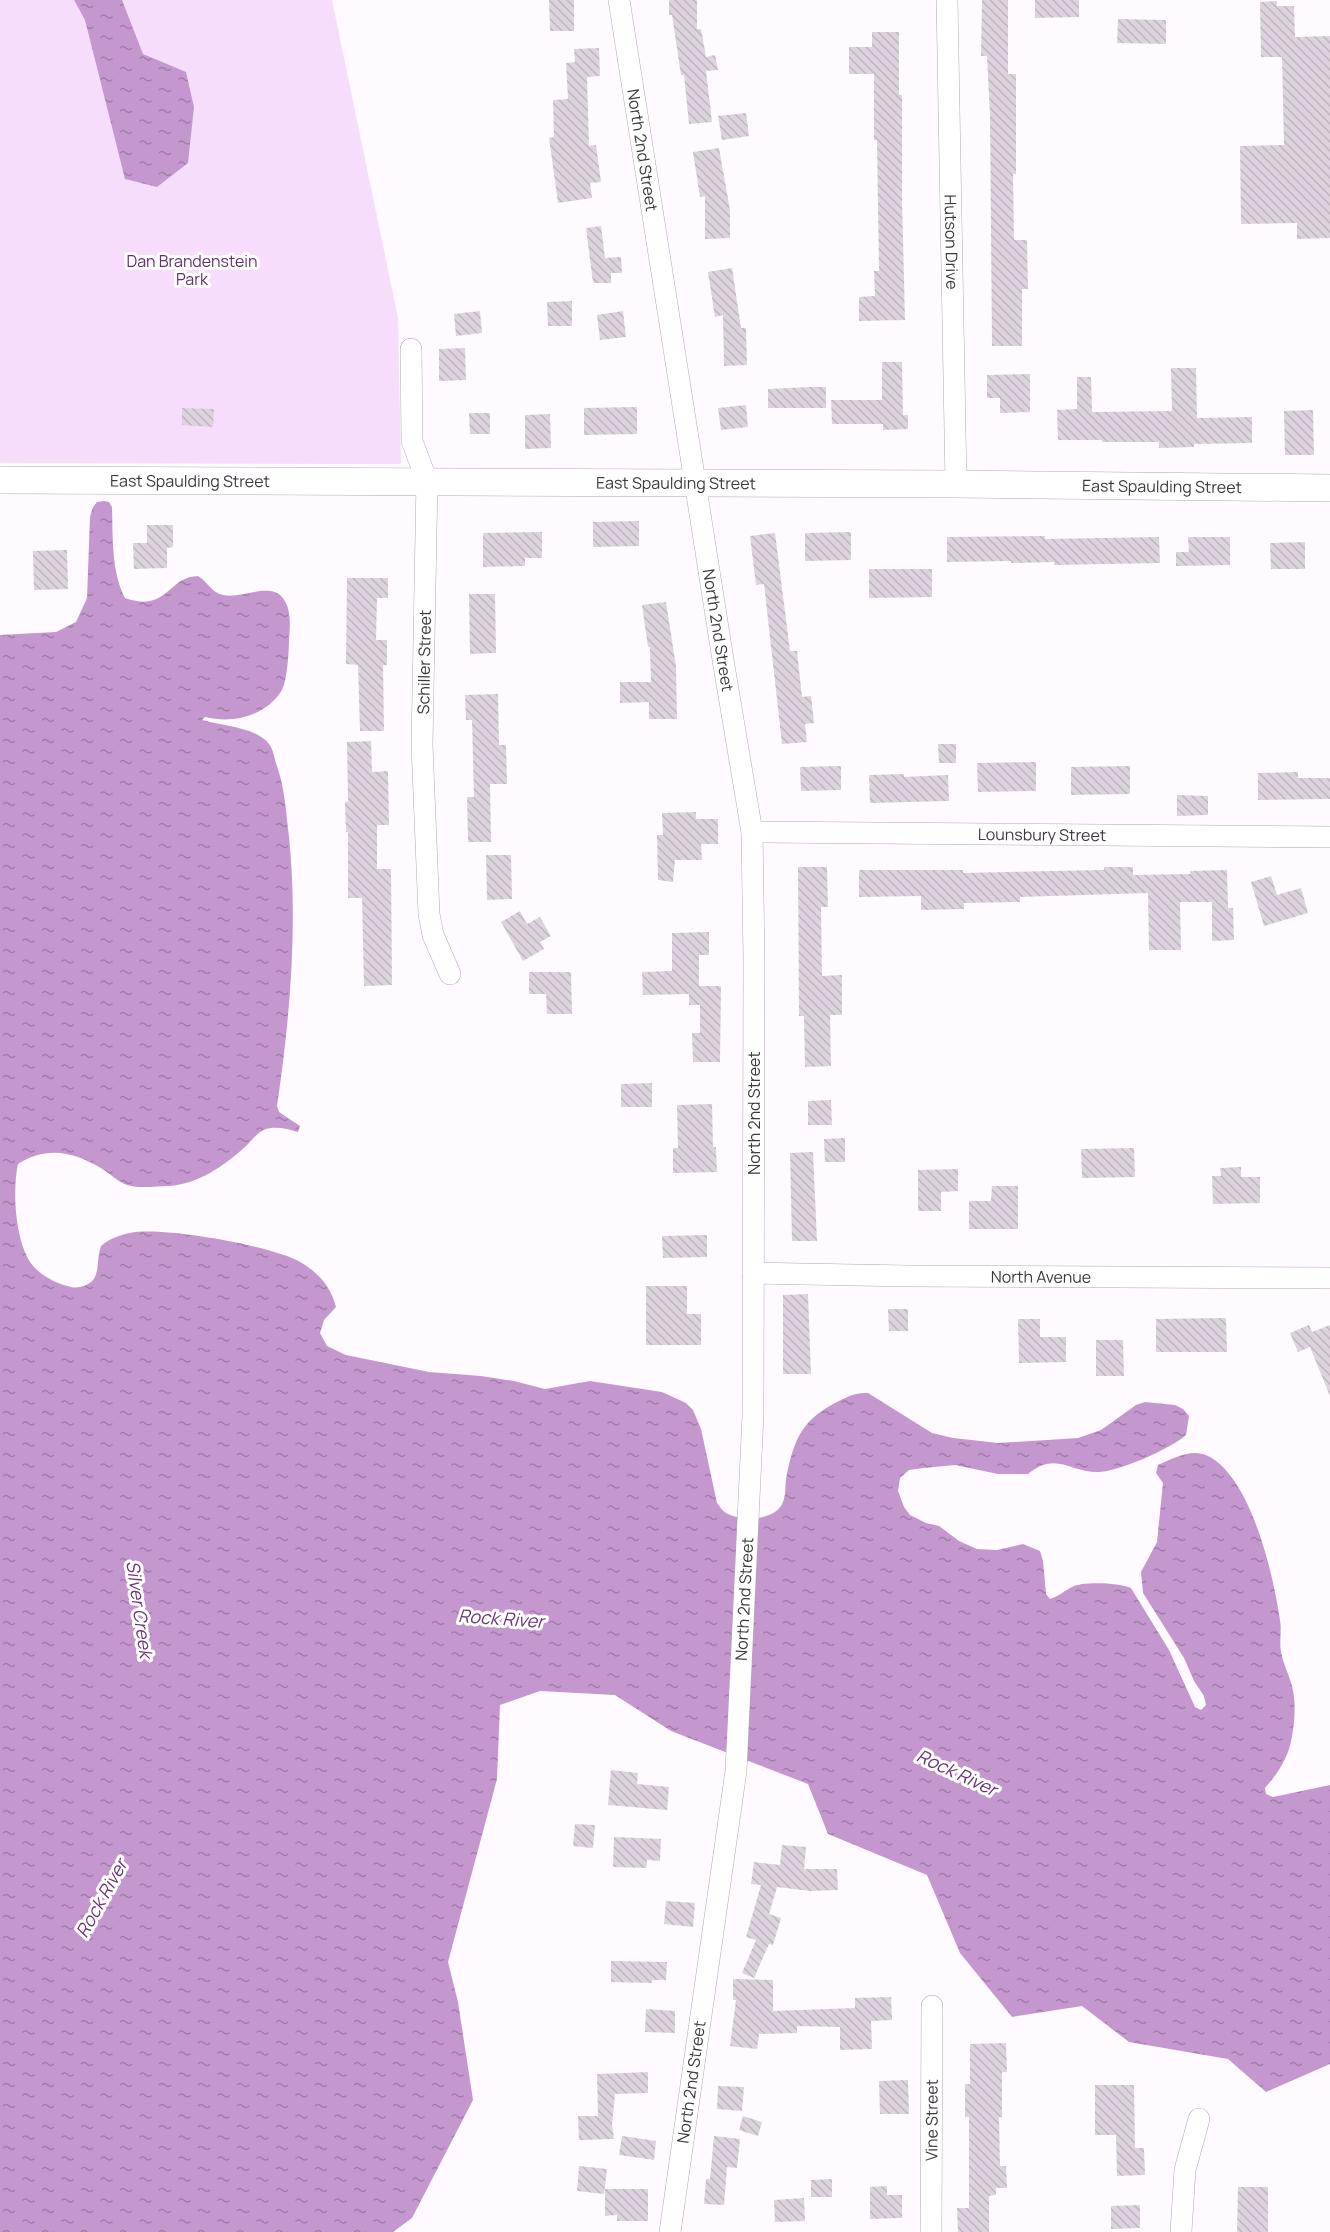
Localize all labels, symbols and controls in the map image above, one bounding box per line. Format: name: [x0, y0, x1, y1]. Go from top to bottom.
street label: North 2nd Street: [622, 87, 663, 213]
street label: Hutson Drive: [940, 194, 963, 290]
park label: Dan Brandenstein Park: [126, 250, 258, 290]
street label: East Spaulding Street: [110, 469, 270, 492]
street label: East Spaulding Street: [596, 471, 756, 494]
street label: East Spaulding Street: [1082, 474, 1242, 498]
street label: North 2nd Street: [698, 567, 739, 693]
street label: Schiller Street: [412, 609, 436, 715]
street label: Lounsbury Street: [978, 823, 1106, 846]
street label: North 2nd Street: [743, 1051, 765, 1175]
street label: North Avenue: [991, 1265, 1091, 1288]
street label: North 2nd Street: [730, 1537, 758, 1661]
water label: Silver Creek: [121, 1559, 159, 1662]
water label: Rock River: [457, 1603, 547, 1633]
water label: Rock River: [913, 1743, 1003, 1802]
water label: Rock River: [70, 1852, 134, 1941]
street label: North 2nd Street: [672, 2019, 710, 2145]
street label: Vine Street: [920, 2079, 943, 2161]

